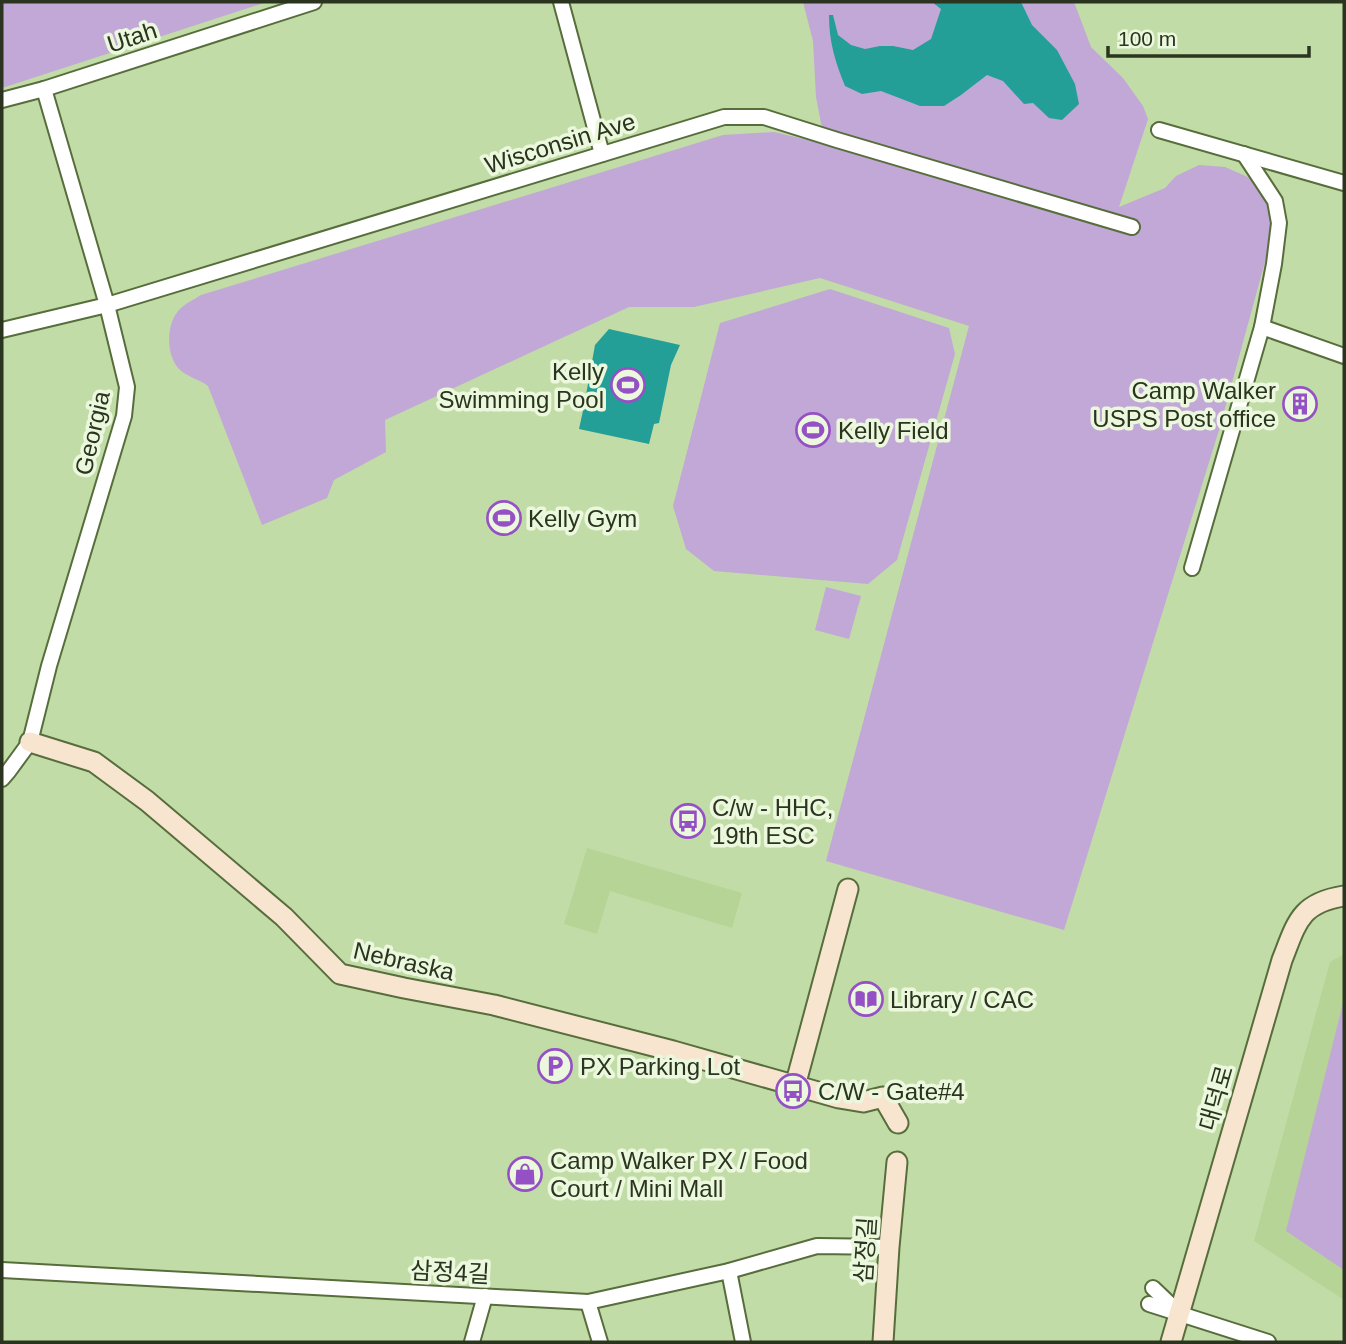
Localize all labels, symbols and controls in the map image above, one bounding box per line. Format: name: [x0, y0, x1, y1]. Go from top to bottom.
scale bar: [1108, 14, 1309, 58]
street label: Utah: [104, 16, 160, 58]
text: 100 m: [1118, 27, 1176, 50]
street label: Wisconsin Ave: [482, 107, 638, 179]
place label: Kelly Swimming Pool: [439, 358, 604, 413]
sports icon: Kelly Swimming Pool: [609, 366, 647, 404]
place label: Camp Walker USPS Post office: [1092, 377, 1276, 432]
building icon: Camp Walker USPS Post office: [1281, 385, 1319, 423]
street label: Georgia: [69, 388, 115, 478]
sports icon: Kelly Field: [794, 411, 832, 449]
place label: Kelly Field: [838, 417, 949, 444]
sports icon: Kelly Gym: [485, 499, 523, 537]
place label: Kelly Gym: [528, 505, 637, 532]
place label: C/w - HHC, 19th ESC: [712, 794, 833, 849]
bus stop icon: C/w - HHC, 19th ESC: [669, 802, 707, 840]
street label: Nebraska: [351, 936, 458, 986]
library icon: Library / CAC: [847, 980, 885, 1018]
place label: Library / CAC: [890, 986, 1034, 1013]
parking icon: PX Parking Lot: [536, 1047, 574, 1085]
place label: PX Parking Lot: [580, 1053, 740, 1080]
street label: 대덕로: [1194, 1062, 1238, 1134]
bus stop icon: C/W - Gate#4: [774, 1072, 812, 1110]
place label: C/W - Gate#4: [818, 1078, 965, 1105]
place label: Camp Walker PX / Food Court / Mini Mall: [550, 1147, 808, 1202]
shop icon: Camp Walker PX / Food Court / Mini Mall: [506, 1155, 544, 1193]
street label: 삼정길: [849, 1216, 881, 1284]
street label: 삼정4길: [410, 1256, 490, 1288]

